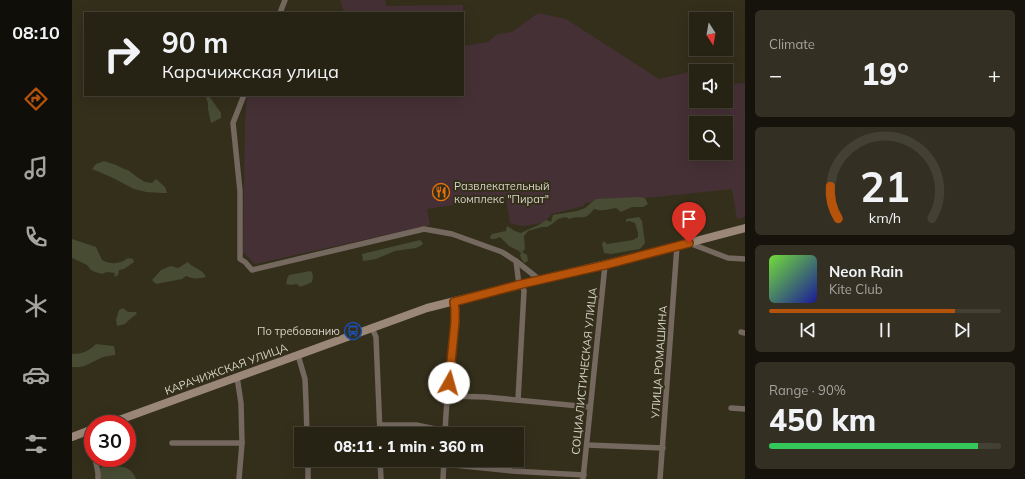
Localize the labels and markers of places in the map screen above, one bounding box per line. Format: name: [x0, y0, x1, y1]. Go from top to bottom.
place label: Развлекательный комплекс "Пират": [454, 179, 550, 206]
restaurant icon: Развлекательный комплекс "Пират": [431, 182, 451, 202]
pin: [672, 202, 706, 243]
bus stop icon: По требованию: [343, 321, 363, 341]
place label: По требованию: [257, 324, 340, 338]

